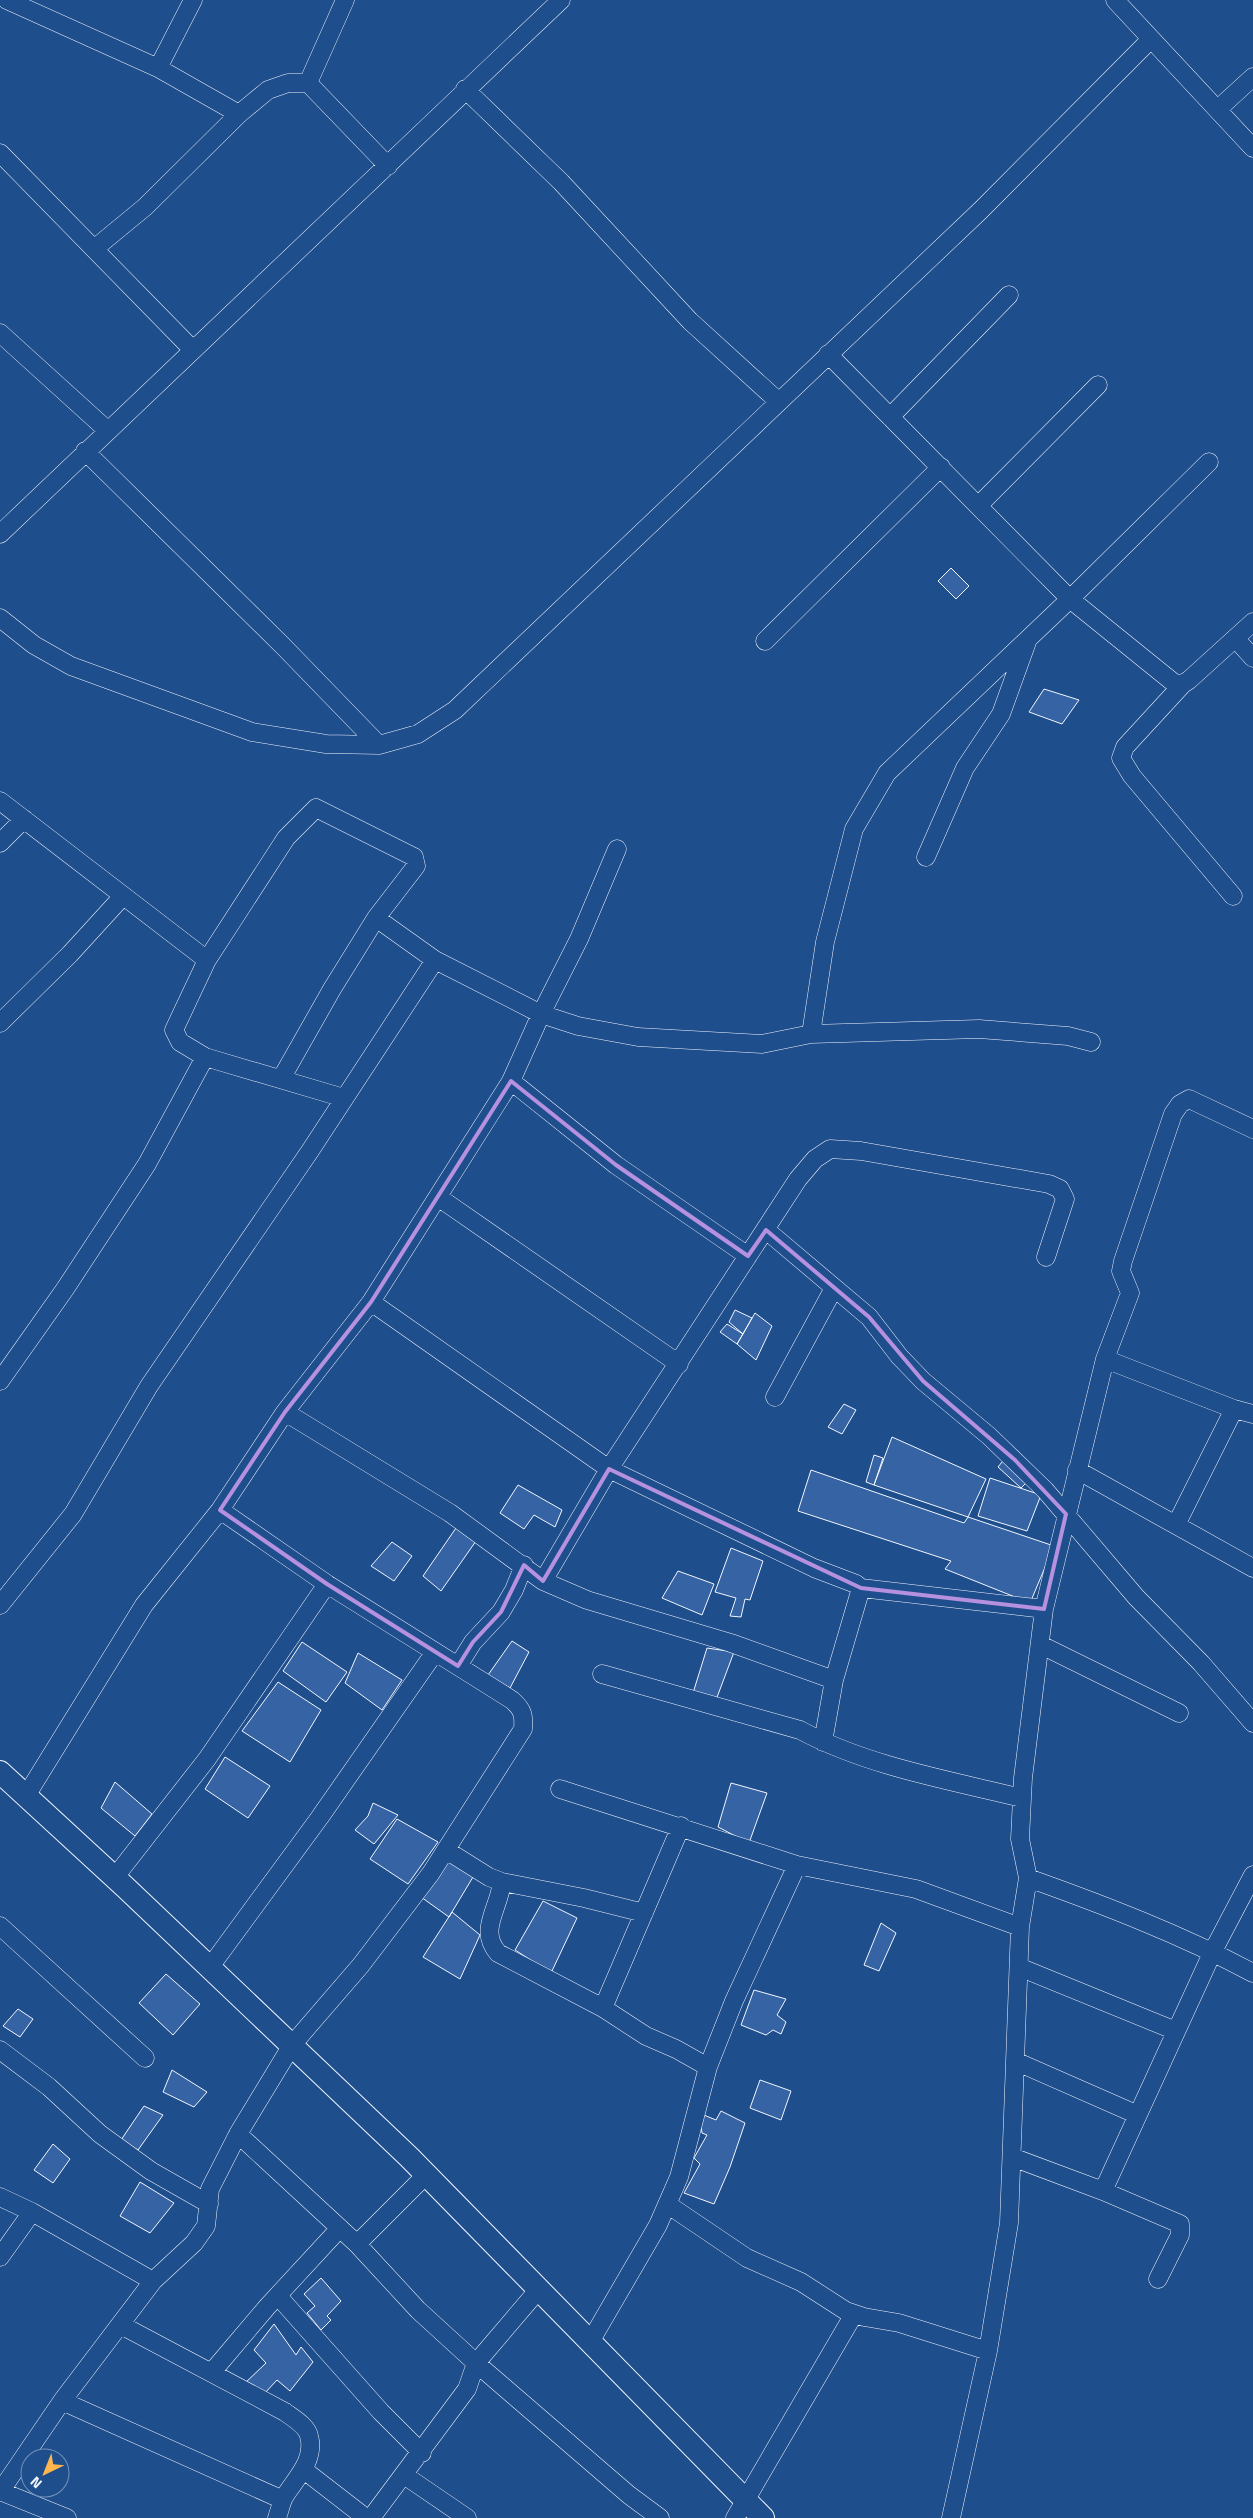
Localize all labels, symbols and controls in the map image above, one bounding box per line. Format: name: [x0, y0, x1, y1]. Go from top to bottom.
north arrow: [20, 2448, 70, 2498]
text: N: [25, 2472, 47, 2494]

